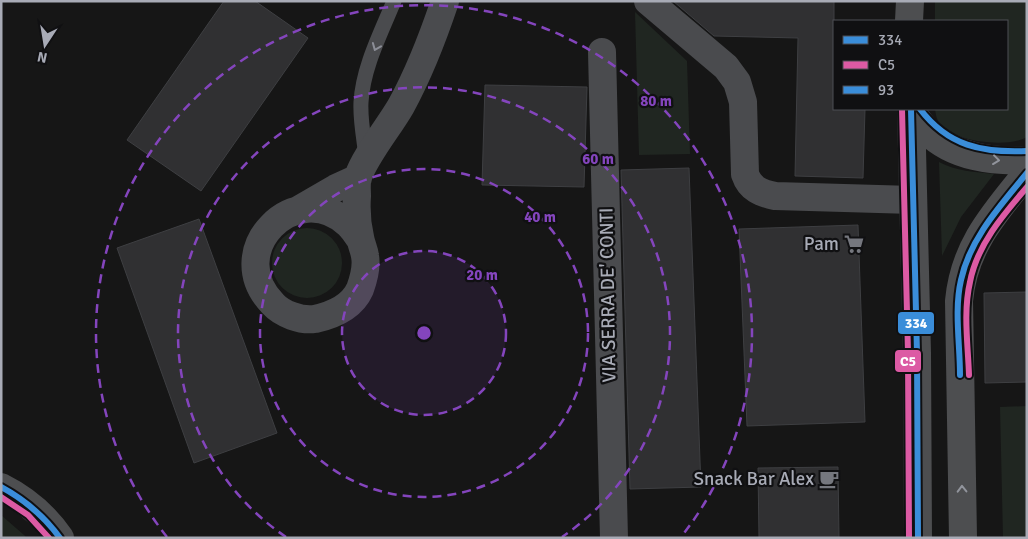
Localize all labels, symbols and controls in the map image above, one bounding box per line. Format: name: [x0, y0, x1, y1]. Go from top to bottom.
north arrow: [20, 20, 70, 70]
legend: [833, 20, 1008, 110]
text: 334: [878, 31, 902, 49]
one-way arrow: [371, 42, 381, 50]
text: N: [36, 48, 49, 67]
text: C5: [878, 56, 895, 74]
text: 93: [878, 81, 894, 99]
text: 80 m: [640, 92, 672, 110]
text: 60 m: [582, 150, 614, 168]
one-way arrow: [992, 154, 1000, 165]
street label: VIA SERRA DE' CONTI: [594, 207, 622, 383]
text: 40 m: [524, 208, 556, 226]
place label: Pam: [804, 232, 839, 256]
supermarket icon: Pam: [843, 233, 865, 255]
text: 20 m: [466, 266, 498, 284]
line badge: 334: [897, 311, 935, 335]
text: 334: [905, 315, 928, 332]
centre of rings: [415, 324, 433, 342]
line badge: C5: [894, 349, 922, 373]
text: C5: [900, 353, 916, 370]
place label: Snack Bar Alex: [693, 467, 814, 491]
cafe icon: Snack Bar Alex: [818, 468, 840, 490]
one-way arrow: [956, 485, 967, 493]

